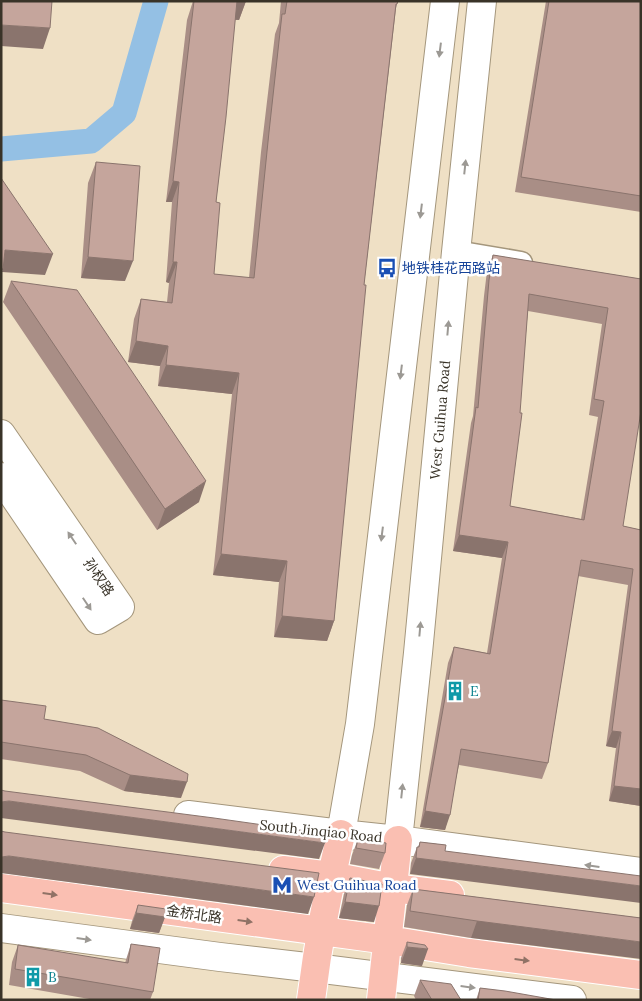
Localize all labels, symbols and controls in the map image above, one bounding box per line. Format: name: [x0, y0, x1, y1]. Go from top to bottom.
one-way arrow: [436, 42, 444, 58]
one-way arrow: [461, 158, 469, 174]
one-way arrow: [416, 203, 424, 219]
bus stop icon: 地铁桂花西路站: [376, 257, 398, 279]
place label: 地铁桂花西路站: [402, 259, 500, 277]
one-way arrow: [445, 320, 453, 336]
street label: West Guihua Road: [426, 360, 454, 480]
one-way arrow: [397, 365, 405, 381]
one-way arrow: [378, 526, 386, 542]
one-way arrow: [67, 531, 77, 545]
street label: 孙权路: [80, 555, 118, 599]
one-way arrow: [83, 598, 92, 611]
one-way arrow: [416, 621, 424, 637]
building icon: E: [444, 680, 466, 702]
place label: E: [470, 682, 479, 700]
one-way arrow: [399, 783, 407, 799]
street label: South Jinqiao Road: [259, 816, 383, 846]
one-way arrow: [584, 862, 600, 870]
metro station icon: West Guihua Road: [271, 874, 293, 896]
place label: West Guihua Road: [297, 876, 417, 894]
one-way arrow: [42, 890, 58, 898]
street label: 金桥北路: [165, 901, 223, 927]
one-way arrow: [238, 917, 254, 925]
one-way arrow: [77, 935, 93, 943]
one-way arrow: [515, 956, 531, 964]
building icon: B: [22, 966, 44, 988]
place label: B: [48, 968, 57, 986]
one-way arrow: [460, 983, 476, 991]

